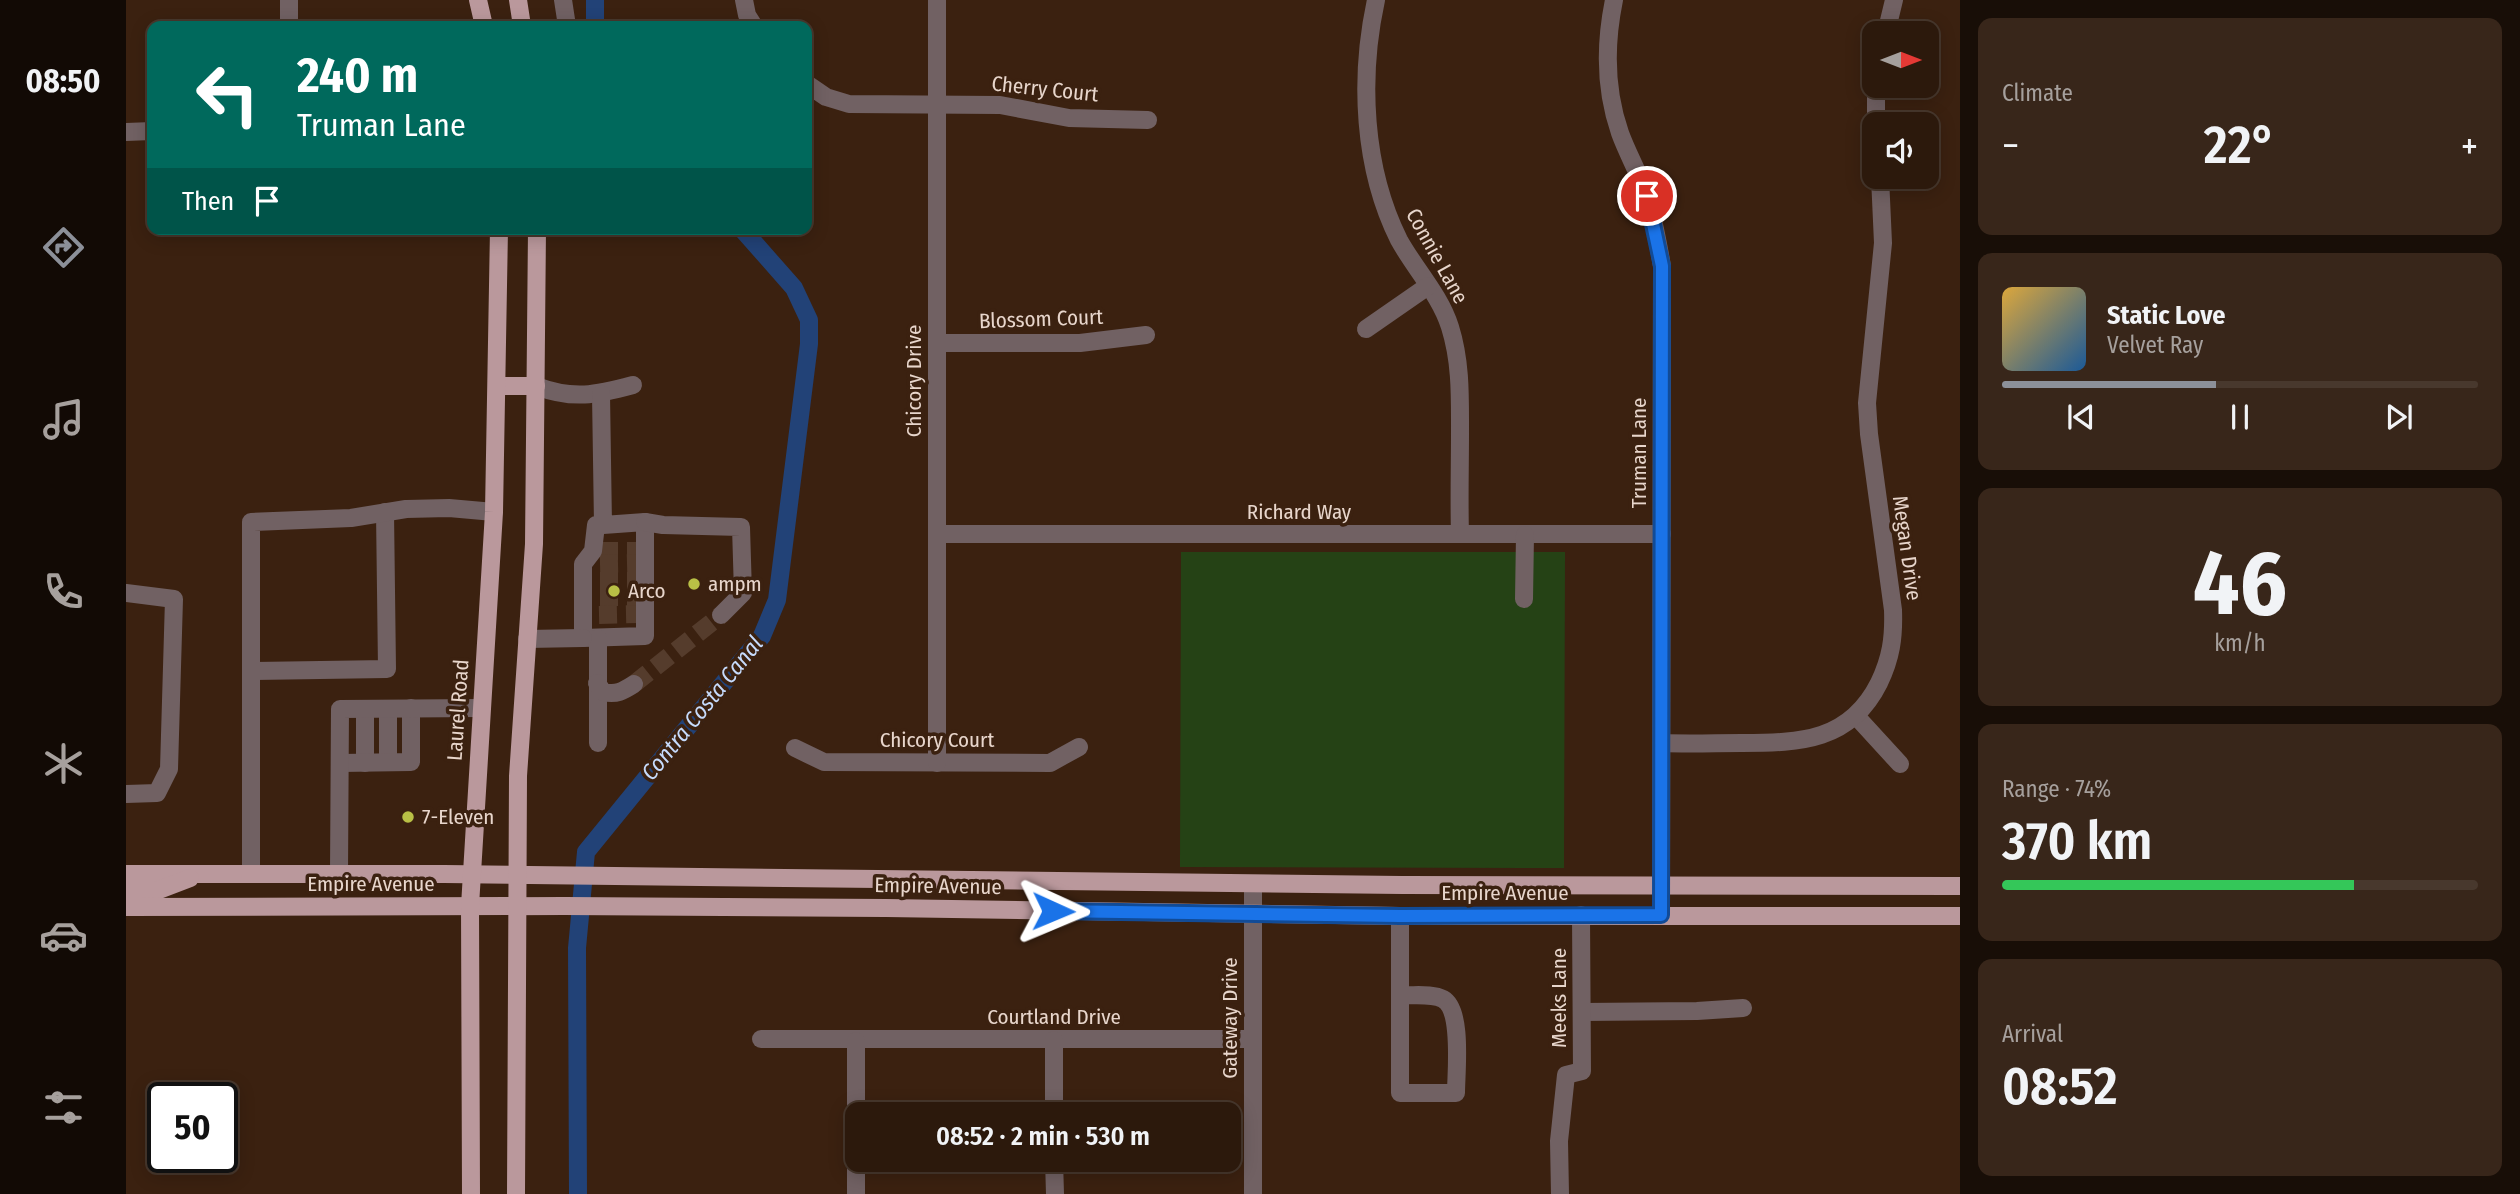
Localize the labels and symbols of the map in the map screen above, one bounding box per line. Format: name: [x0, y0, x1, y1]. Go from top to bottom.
north arrow: [1862, 21, 1939, 98]
street label: Cherry Court: [990, 70, 1100, 108]
pin: [1617, 166, 1677, 226]
street label: Connie Lane: [1400, 204, 1474, 308]
street label: Blossom Court: [978, 304, 1104, 334]
street label: Chicory Drive: [901, 325, 927, 437]
street label: Truman Lane: [1626, 398, 1652, 508]
street label: Megan Drive: [1887, 494, 1927, 602]
street label: Richard Way: [1247, 499, 1352, 525]
place label: ampm: [708, 571, 762, 597]
marker: ampm: [686, 576, 702, 592]
place label: Arco: [628, 578, 665, 604]
marker: Arco: [606, 583, 622, 599]
water label: Contra Costa Canal: [635, 630, 769, 786]
street label: Laurel Road: [441, 658, 475, 762]
street label: Chicory Court: [880, 727, 994, 753]
place label: 7-Eleven: [422, 804, 494, 830]
marker: 7-Eleven: [400, 809, 416, 825]
street label: Empire Avenue: [307, 871, 435, 897]
street label: Empire Avenue: [874, 872, 1002, 900]
position arrow: [1016, 874, 1090, 948]
street label: Empire Avenue: [1441, 880, 1569, 906]
street label: Meeks Lane: [1546, 948, 1572, 1048]
street label: Gateway Drive: [1217, 957, 1243, 1079]
street label: Courtland Drive: [987, 1004, 1121, 1030]
speed limit sign: 50: [147, 1082, 238, 1173]

